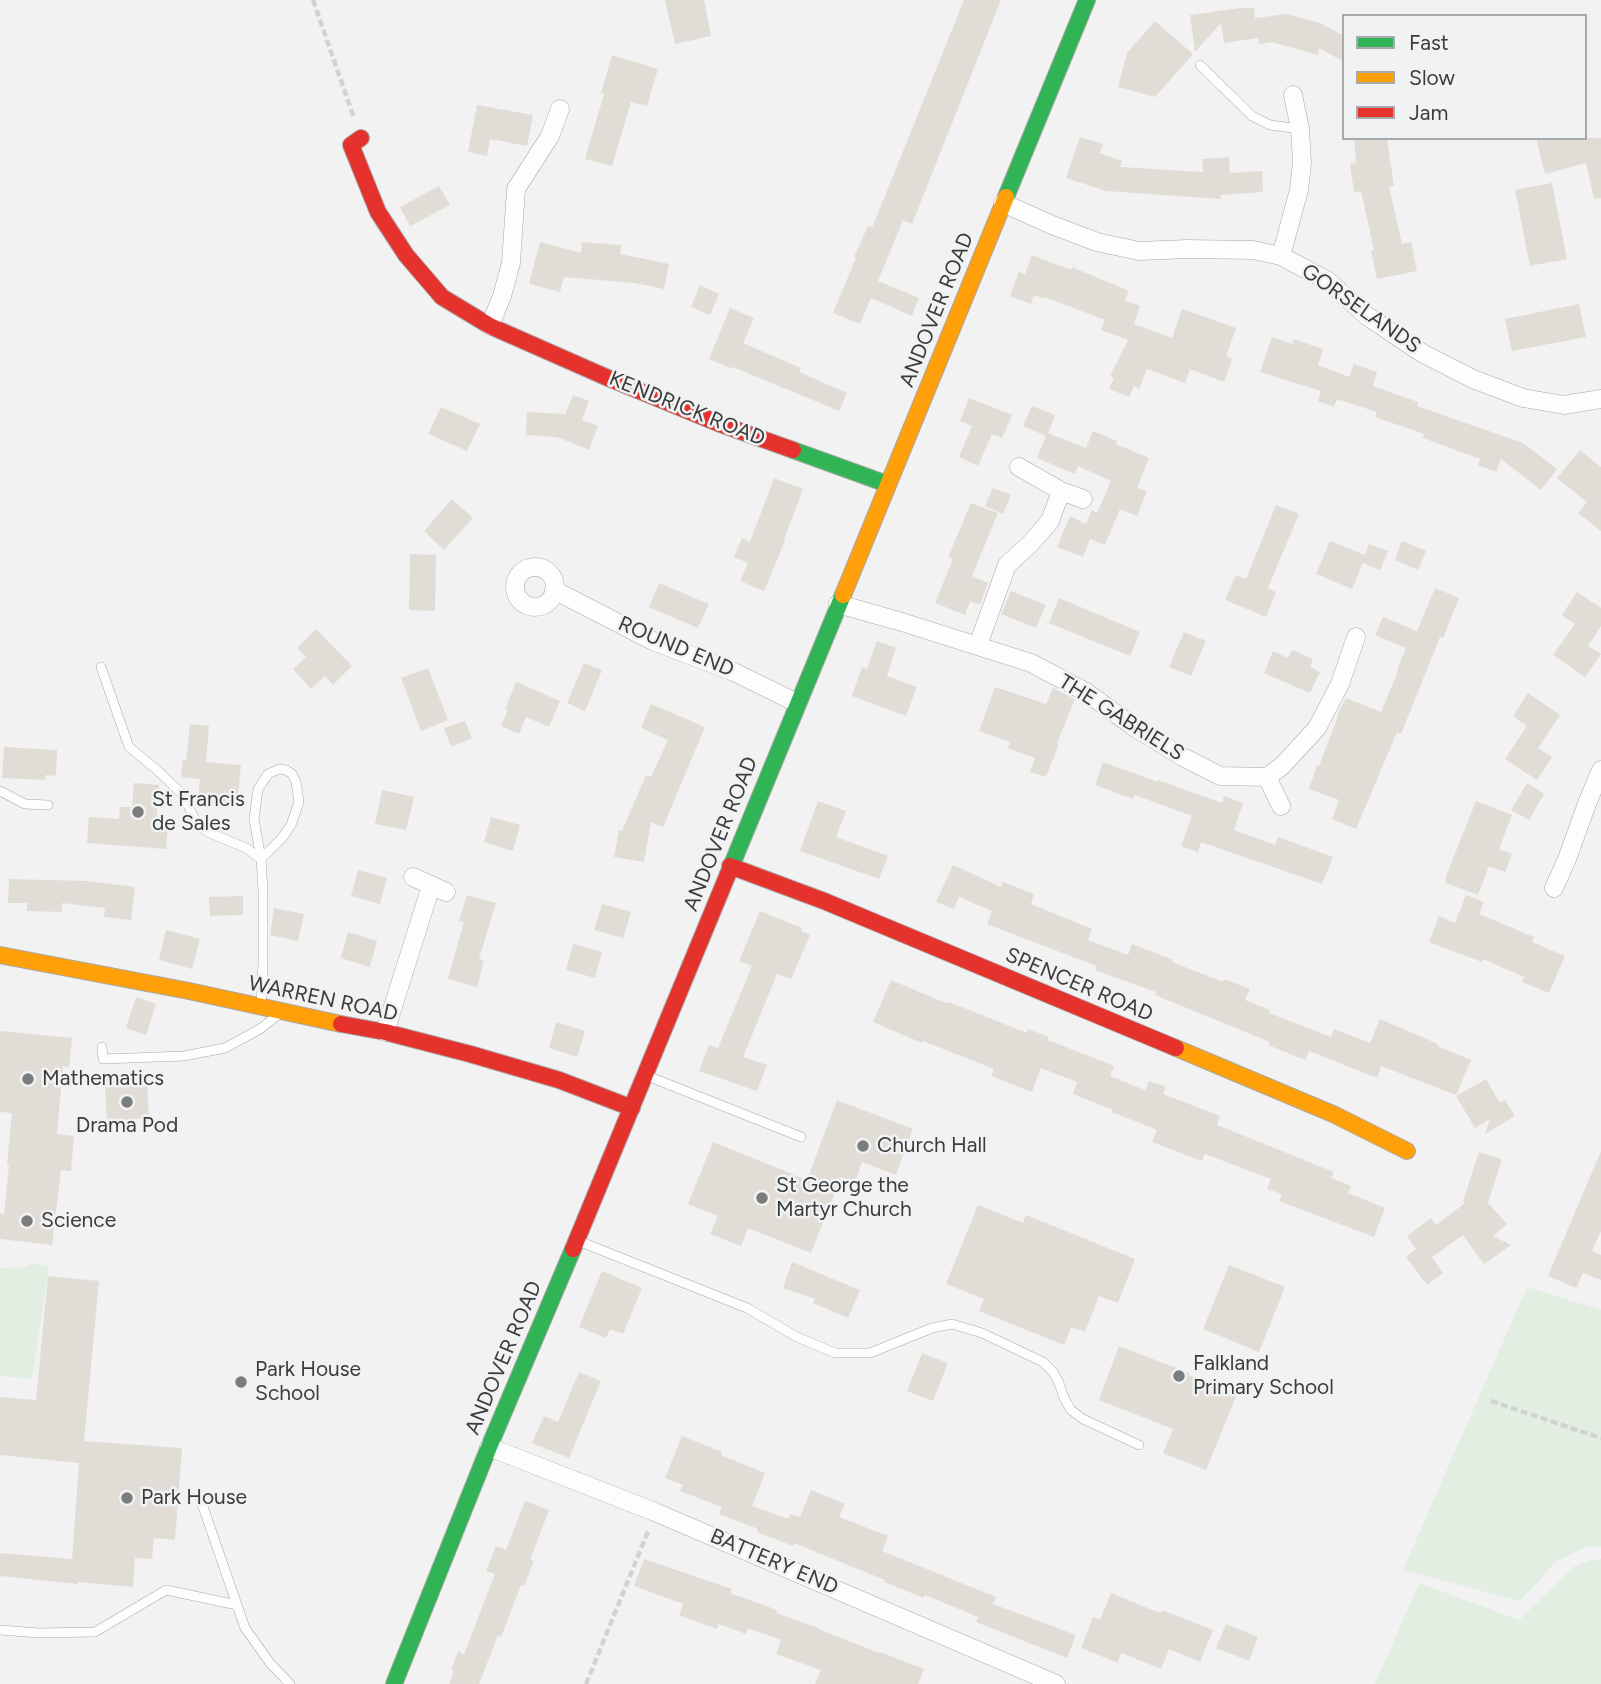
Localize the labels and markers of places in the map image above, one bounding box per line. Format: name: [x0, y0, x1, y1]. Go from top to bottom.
place label: St Francis de Sales: [152, 787, 245, 837]
marker: St Francis de Sales: [130, 804, 146, 820]
place label: Mathematics: [42, 1066, 164, 1092]
marker: Mathematics: [20, 1071, 36, 1087]
marker: Drama Pod: [119, 1094, 135, 1110]
place label: Drama Pod: [76, 1113, 178, 1139]
place label: Church Hall: [877, 1133, 987, 1159]
marker: Church Hall: [855, 1138, 871, 1154]
place label: St George the Martyr Church: [776, 1173, 912, 1223]
marker: St George the Martyr Church: [754, 1190, 770, 1206]
place label: Science: [41, 1208, 116, 1234]
marker: Science: [19, 1213, 35, 1229]
place label: Falkland Primary School: [1193, 1351, 1334, 1401]
place label: Park House School: [255, 1357, 361, 1407]
marker: Falkland Primary School: [1171, 1368, 1187, 1384]
marker: Park House School: [233, 1374, 249, 1390]
place label: Park House: [141, 1485, 247, 1511]
marker: Park House: [119, 1490, 135, 1506]

